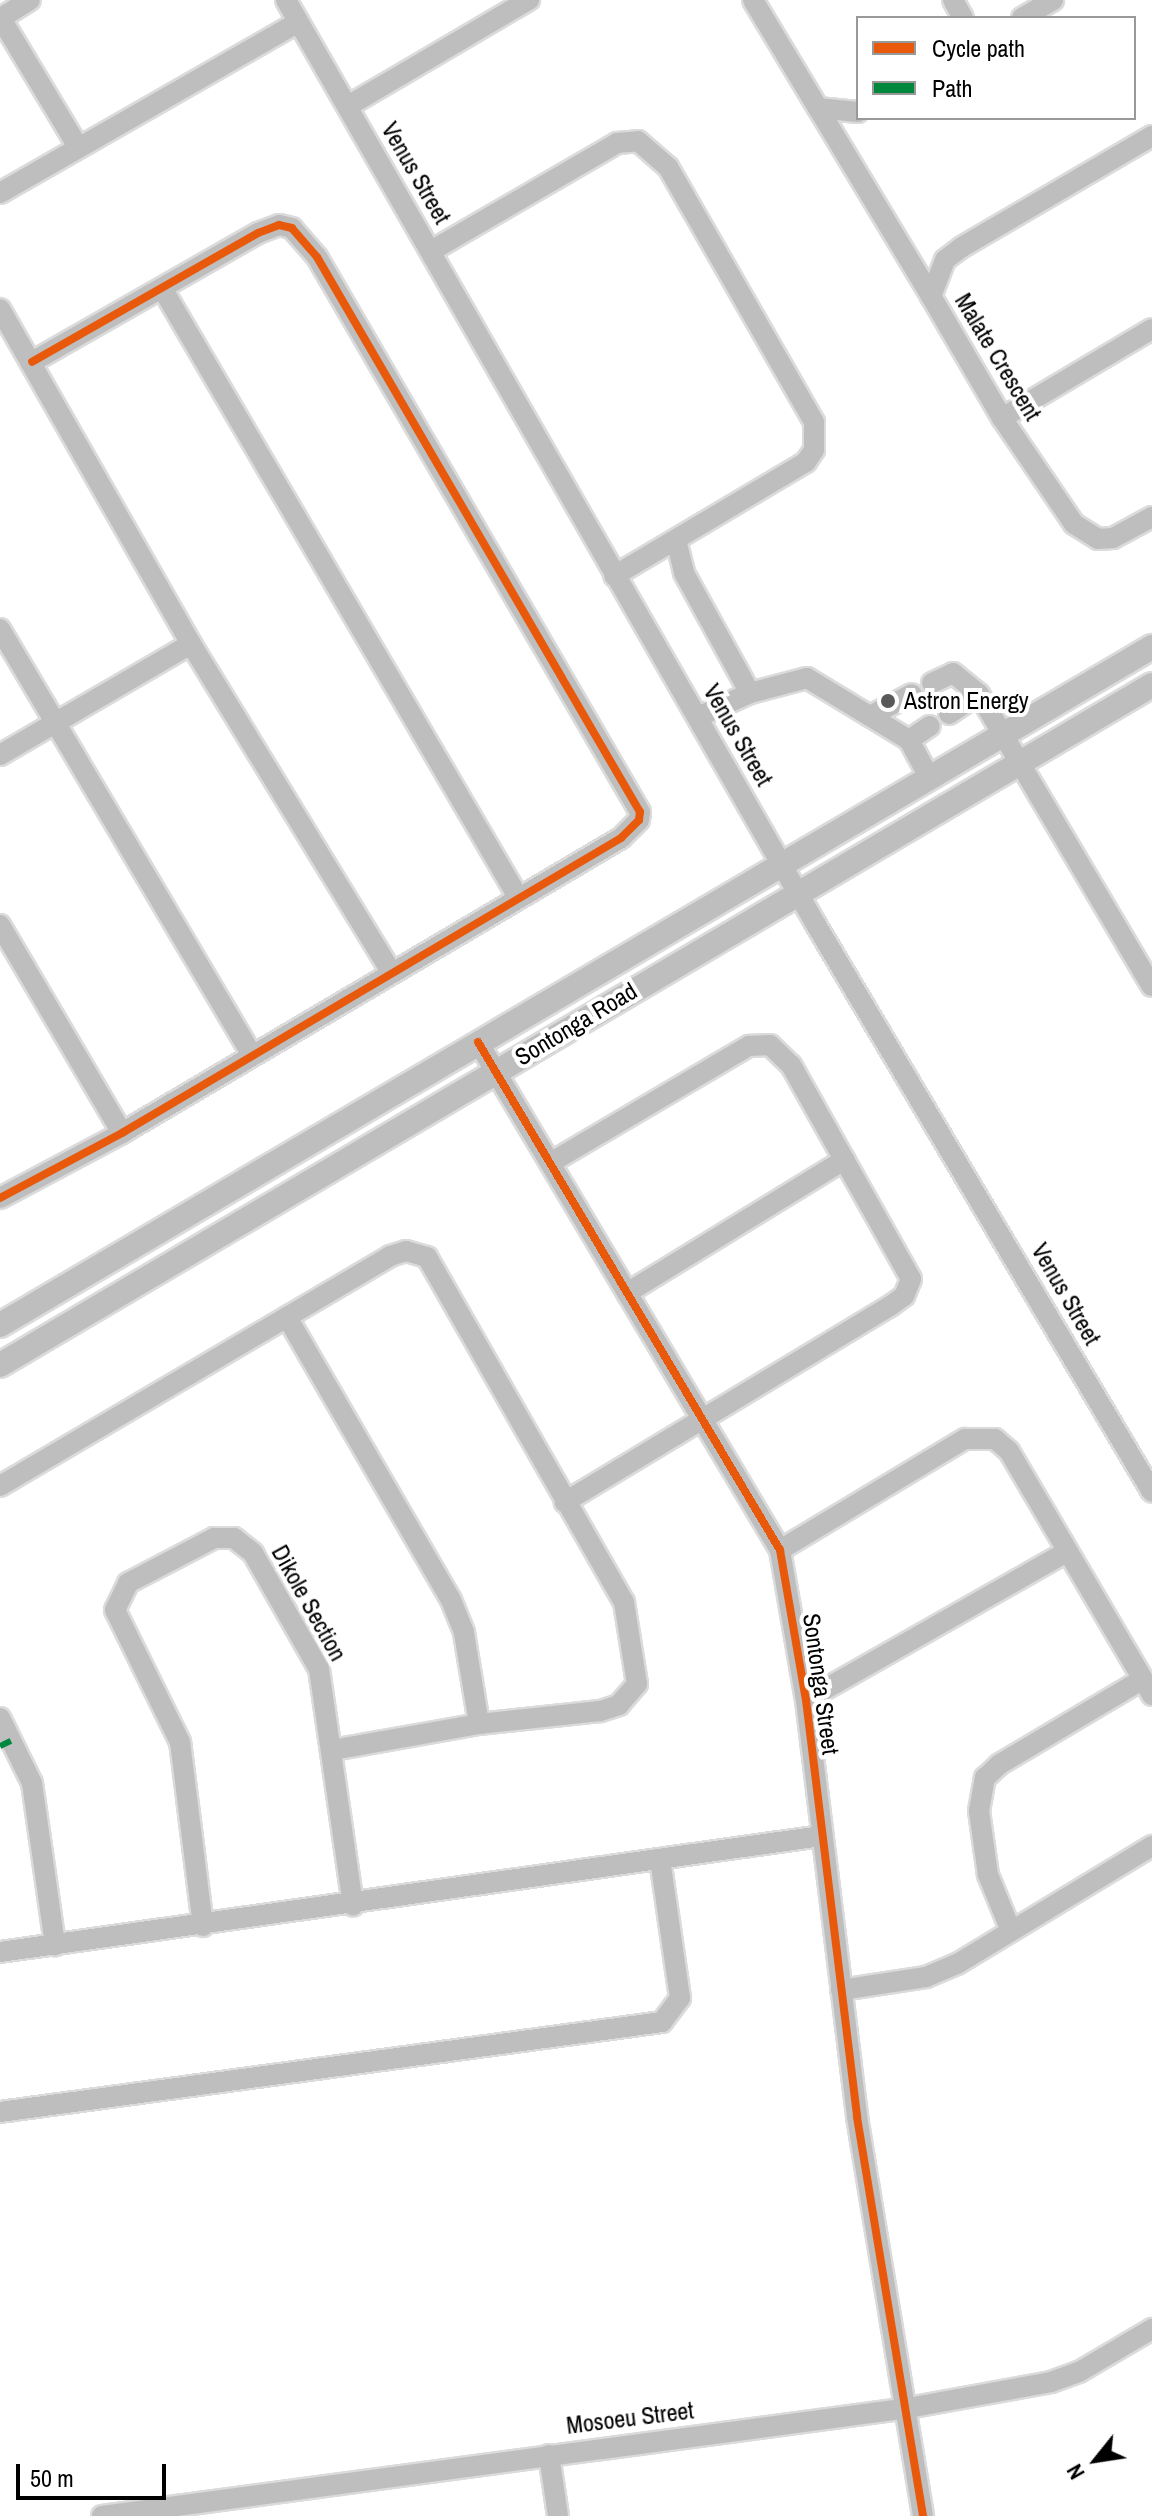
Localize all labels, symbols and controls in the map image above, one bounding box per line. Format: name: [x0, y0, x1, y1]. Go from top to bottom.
legend: [856, 16, 1136, 120]
text: Cycle path: [932, 32, 1025, 64]
text: Path: [932, 72, 973, 104]
street label: Venus Street: [375, 117, 457, 229]
street label: Malate Crescent: [949, 288, 1047, 426]
street label: Venus Street: [697, 679, 779, 791]
place label: Astron Energy: [904, 687, 1029, 715]
marker: Astron Energy: [879, 692, 897, 710]
street label: Sontonga Road: [510, 976, 642, 1072]
street label: Venus Street: [1025, 1238, 1107, 1350]
street label: Dikole Section: [265, 1540, 353, 1666]
street label: Sontonga Street: [797, 1612, 845, 1756]
street label: Mosoeu Street: [565, 2396, 695, 2440]
north arrow: [1056, 2420, 1136, 2500]
scale bar: [20, 2448, 170, 2498]
text: N: [1059, 2459, 1091, 2485]
text: 50 m: [30, 2462, 74, 2494]

